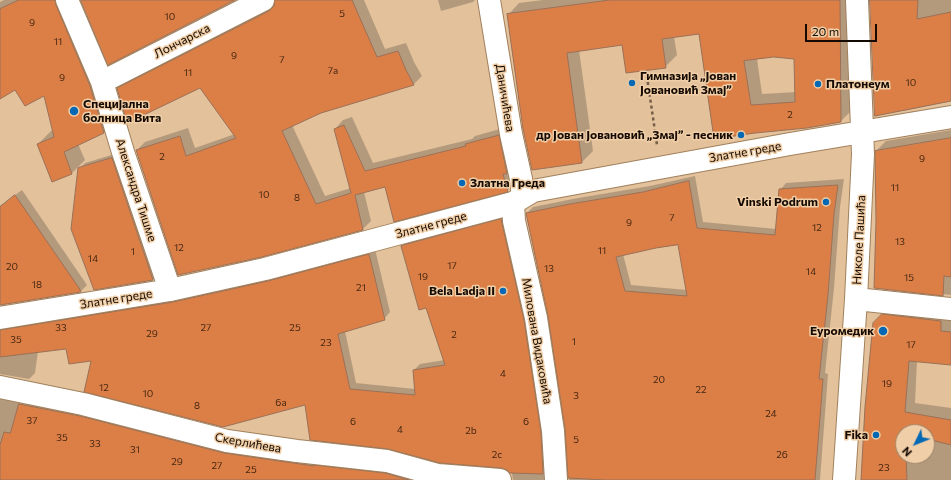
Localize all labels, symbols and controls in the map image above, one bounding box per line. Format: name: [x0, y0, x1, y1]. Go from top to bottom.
house number: 5: [339, 8, 345, 20]
house number: 10: [165, 11, 175, 23]
scale bar: [807, 16, 879, 42]
house number: 9: [29, 17, 35, 29]
street label: Лончарска: [151, 21, 213, 61]
text: 20 m: [812, 24, 839, 38]
house number: 11: [54, 36, 62, 48]
house number: 9: [231, 50, 237, 62]
house number: 7: [279, 54, 285, 66]
street label: Даничићева: [493, 63, 517, 133]
house number: 7a: [328, 65, 338, 77]
house number: 11: [184, 67, 192, 79]
place label: Гимназија „Јован Јовановић Змај”: [640, 69, 736, 97]
house number: 9: [59, 72, 65, 84]
place label: Платонеум: [826, 77, 890, 91]
house number: 10: [906, 77, 916, 89]
marker: Гимназија „Јован Јовановић Змај”: [627, 78, 637, 88]
marker: Платонеум: [813, 79, 823, 89]
place label: Специјална болница Вита: [83, 97, 161, 125]
marker: Специјална болница Вита: [68, 105, 80, 117]
house number: 2: [787, 109, 793, 121]
place label: др Јован Јовановић „Змај” - песник: [536, 128, 733, 142]
marker: др Јован Јовановић „Змај” - песник: [736, 130, 746, 140]
street label: Александра Тишме: [113, 137, 159, 243]
street label: Златне греде: [708, 139, 782, 165]
house number: 2: [159, 151, 165, 163]
house number: 9: [919, 153, 925, 165]
place label: Златна Греда: [470, 176, 545, 190]
marker: Златна Греда: [457, 178, 467, 188]
house number: 11: [891, 182, 899, 194]
house number: 10: [259, 189, 269, 201]
house number: 8: [294, 192, 300, 204]
place label: Vinski Podrum: [737, 195, 818, 209]
street label: Николе Пашића: [849, 195, 869, 285]
marker: Vinski Podrum: [821, 197, 831, 207]
street label: Златне греде: [394, 209, 468, 241]
house number: 7: [669, 212, 675, 224]
house number: 9: [626, 217, 632, 229]
house number: 12: [812, 222, 822, 234]
house number: 13: [895, 236, 905, 248]
house number: 12: [174, 242, 184, 254]
house number: 11: [598, 245, 606, 257]
house number: 1: [131, 246, 135, 258]
house number: 14: [88, 253, 98, 265]
house number: 17: [447, 260, 457, 272]
house number: 20: [6, 261, 18, 273]
house number: 13: [544, 263, 554, 275]
house number: 14: [806, 266, 816, 278]
house number: 19: [418, 271, 428, 283]
house number: 15: [904, 272, 914, 284]
street label: Милована Видаковића: [519, 277, 555, 405]
house number: 18: [32, 279, 42, 291]
house number: 21: [356, 282, 366, 294]
place label: Bela Ladja II: [429, 284, 495, 298]
street label: Златне греде: [79, 286, 153, 312]
marker: Bela Ladja II: [498, 286, 508, 296]
house number: 33: [55, 322, 67, 334]
house number: 27: [201, 322, 211, 334]
house number: 25: [289, 322, 301, 334]
place label: Еуромедик: [810, 324, 874, 338]
marker: Еуромедик: [877, 325, 889, 337]
house number: 29: [146, 328, 158, 340]
house number: 2: [451, 329, 457, 341]
house number: 35: [10, 334, 22, 346]
house number: 1: [572, 336, 576, 348]
house number: 23: [320, 337, 332, 349]
house number: 17: [906, 339, 916, 351]
house number: 4: [500, 368, 506, 380]
house number: 20: [653, 374, 665, 386]
house number: 19: [882, 378, 892, 390]
house number: 12: [99, 382, 109, 394]
house number: 22: [695, 384, 707, 396]
house number: 10: [143, 388, 153, 400]
house number: 3: [573, 390, 579, 402]
house number: 6a: [275, 397, 287, 409]
house number: 8: [194, 400, 200, 412]
house number: 24: [765, 408, 777, 420]
house number: 37: [27, 415, 37, 427]
house number: 6: [350, 416, 356, 428]
house number: 6: [523, 416, 529, 428]
house number: 4: [397, 424, 403, 436]
north arrow: [895, 424, 935, 464]
house number: 2b: [465, 425, 477, 437]
place label: Fika: [845, 428, 868, 442]
street label: Скерлићева: [214, 430, 282, 456]
marker: Fika: [871, 430, 881, 440]
house number: 35: [56, 432, 68, 444]
house number: 5: [573, 434, 579, 446]
house number: 33: [89, 438, 101, 450]
house number: 31: [130, 444, 140, 456]
text: N: [899, 444, 914, 459]
house number: 2c: [492, 449, 502, 461]
house number: 26: [776, 449, 788, 461]
house number: 29: [171, 456, 183, 468]
house number: 27: [212, 460, 222, 472]
house number: 23: [878, 462, 890, 474]
house number: 25: [245, 464, 257, 476]

